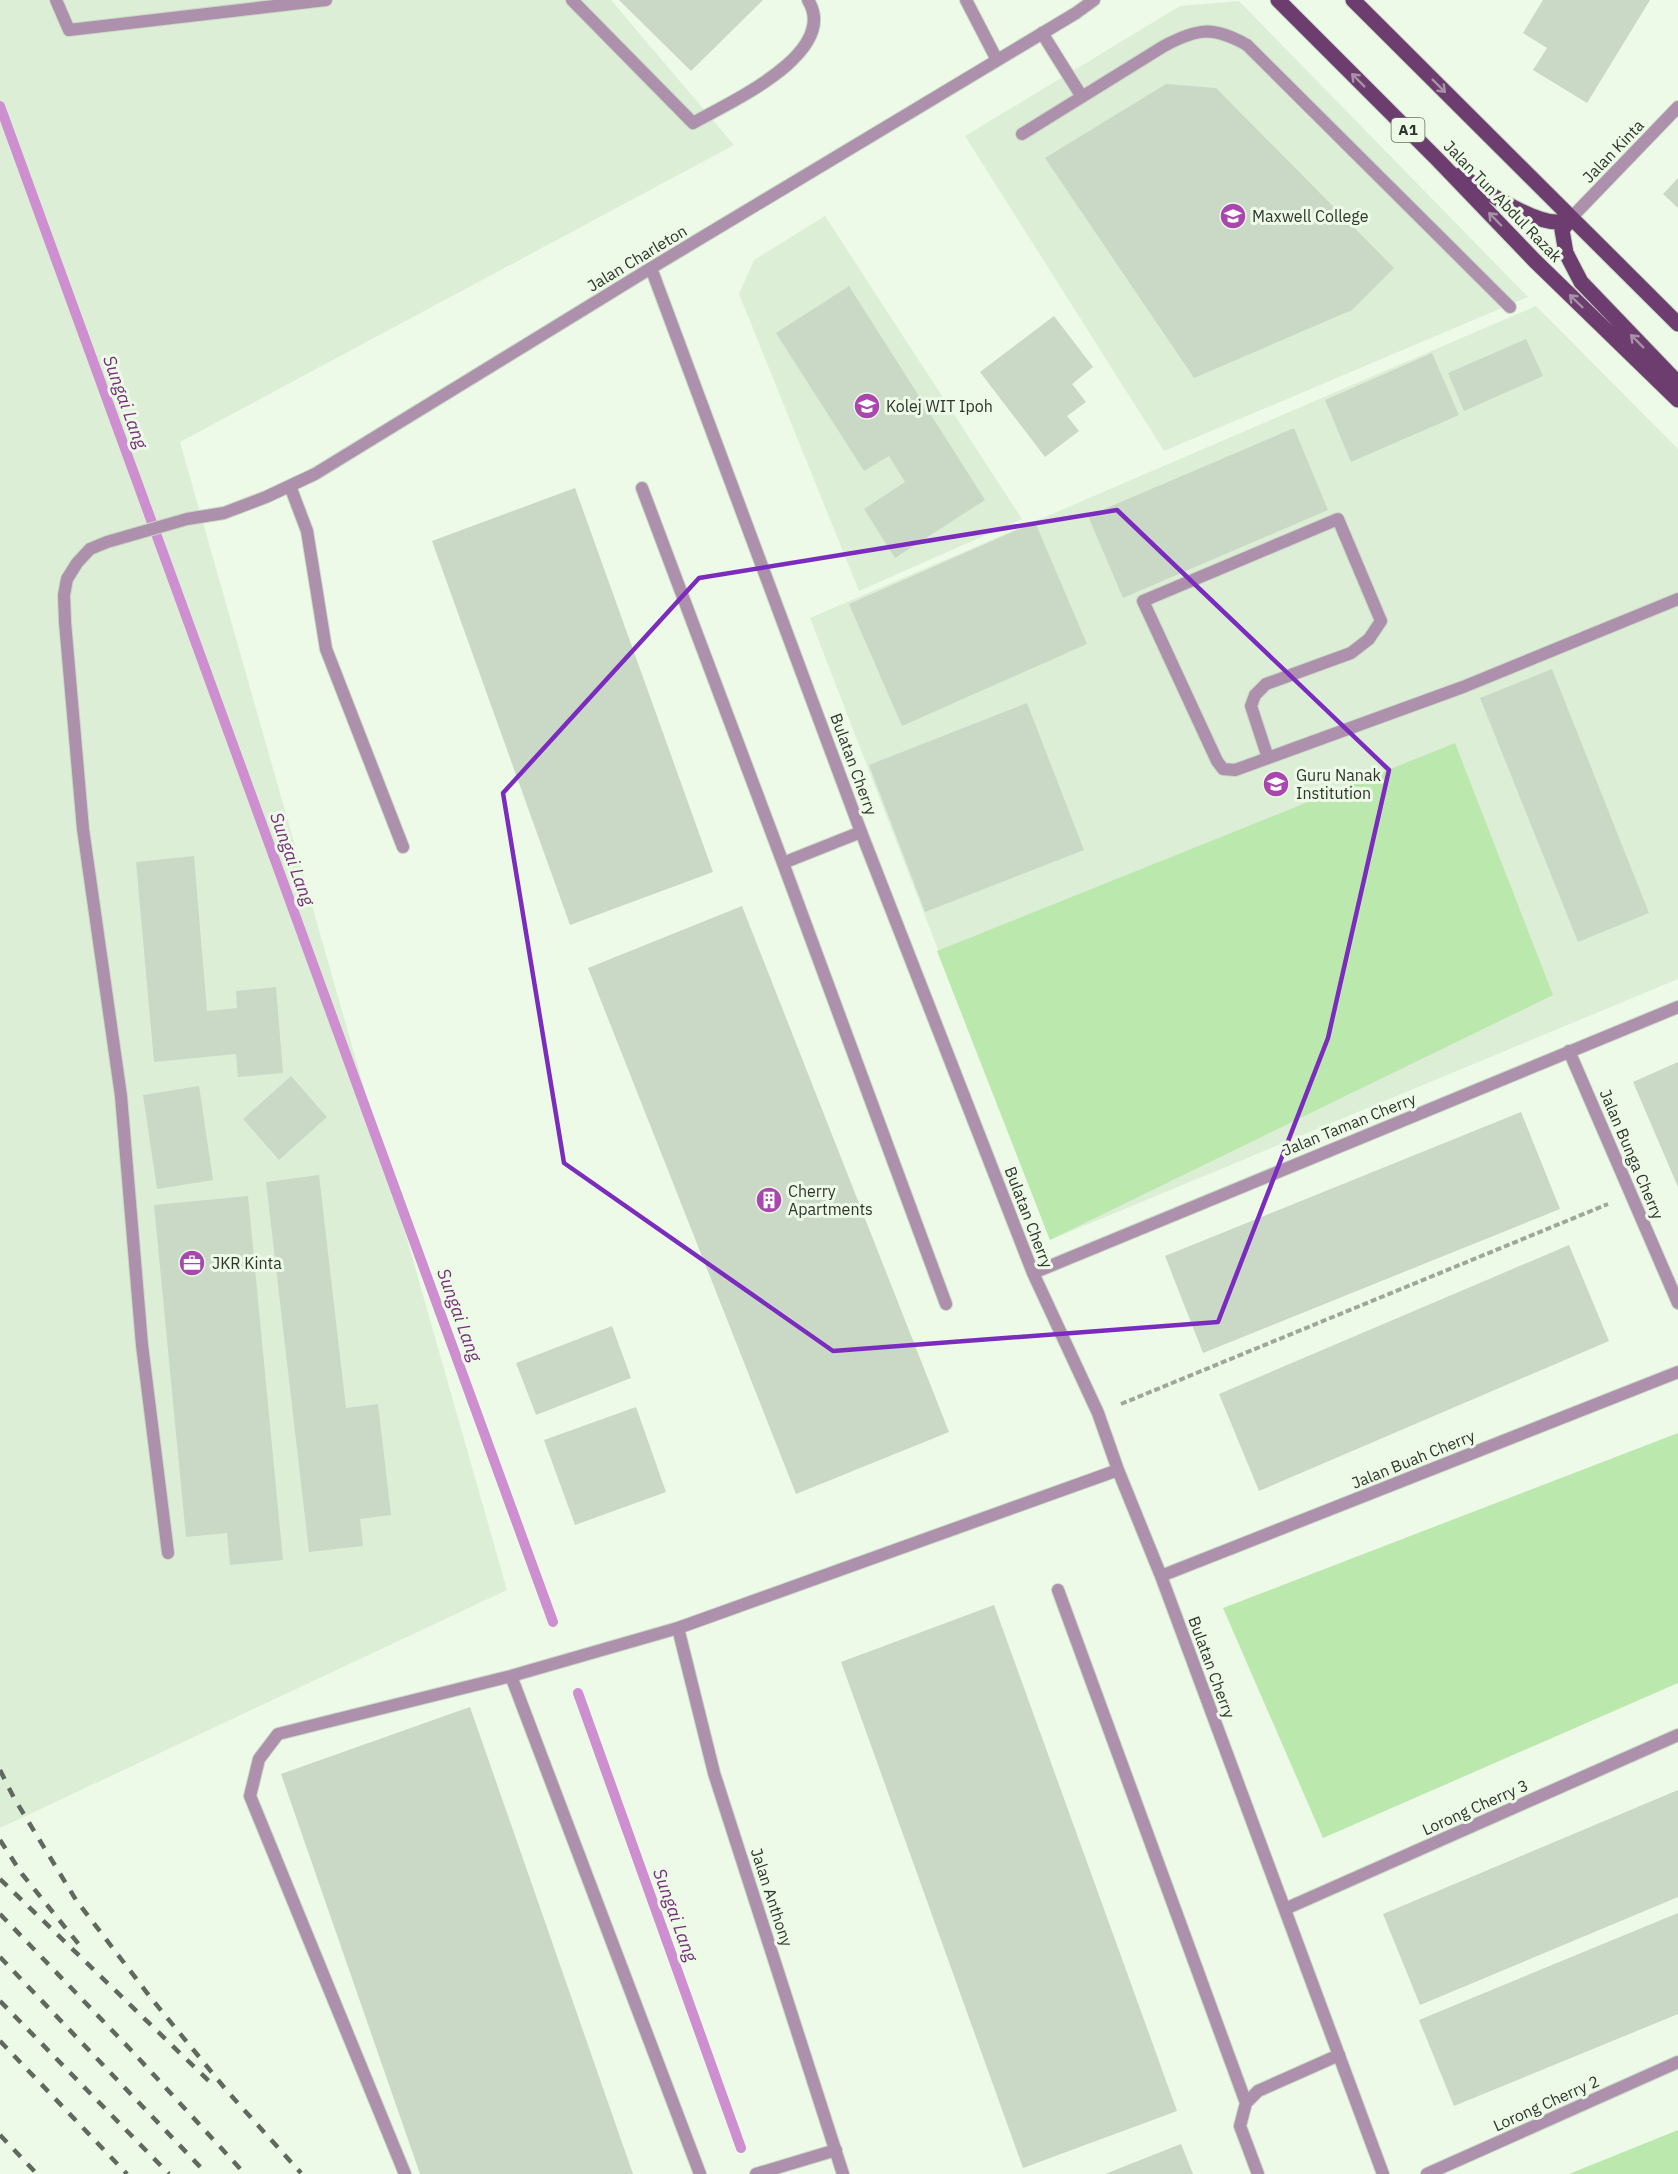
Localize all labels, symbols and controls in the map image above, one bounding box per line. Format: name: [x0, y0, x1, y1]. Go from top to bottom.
one-way arrow: [1351, 73, 1366, 87]
one-way arrow: [1431, 78, 1446, 93]
street label: Jalan Kinta: [1578, 115, 1648, 187]
road number: A1: [1392, 118, 1424, 142]
street label: Jalan Tun Abdul Razak: [1440, 136, 1567, 267]
school or university icon: Maxwell College: [1218, 201, 1248, 231]
place label: Maxwell College: [1252, 206, 1369, 226]
one-way arrow: [1487, 212, 1502, 227]
street label: Jalan Charleton: [584, 220, 690, 296]
one-way arrow: [1568, 293, 1583, 308]
one-way arrow: [1630, 334, 1644, 349]
water label: Sungai Lang: [98, 352, 153, 452]
school or university icon: Kolej WIT Ipoh: [852, 391, 882, 421]
place label: Kolej WIT Ipoh: [886, 396, 993, 416]
street label: Bulatan Cherry: [826, 710, 882, 818]
place label: Guru Nanak Institution: [1296, 765, 1381, 803]
school or university icon: Guru Nanak Institution: [1261, 769, 1291, 799]
water label: Sungai Lang: [265, 809, 320, 909]
street label: Jalan Bunga Cherry: [1596, 1086, 1668, 1222]
street label: Jalan Taman Cherry: [1279, 1088, 1419, 1160]
street label: Bulatan Cherry: [1000, 1163, 1058, 1271]
place label: Cherry Apartments: [788, 1181, 873, 1219]
building icon: Cherry Apartments: [754, 1185, 784, 1215]
office icon: JKR Kinta: [177, 1248, 207, 1278]
place label: JKR Kinta: [212, 1253, 282, 1273]
water label: Sungai Lang: [432, 1265, 487, 1365]
street label: Jalan Buah Cherry: [1348, 1425, 1478, 1493]
street label: Bulatan Cherry: [1184, 1613, 1240, 1721]
street label: Lorong Cherry 3: [1419, 1775, 1531, 1839]
street label: Jalan Anthony: [747, 1845, 797, 1949]
water label: Sungai Lang: [648, 1865, 703, 1965]
street label: Lorong Cherry 2: [1490, 2071, 1602, 2135]

